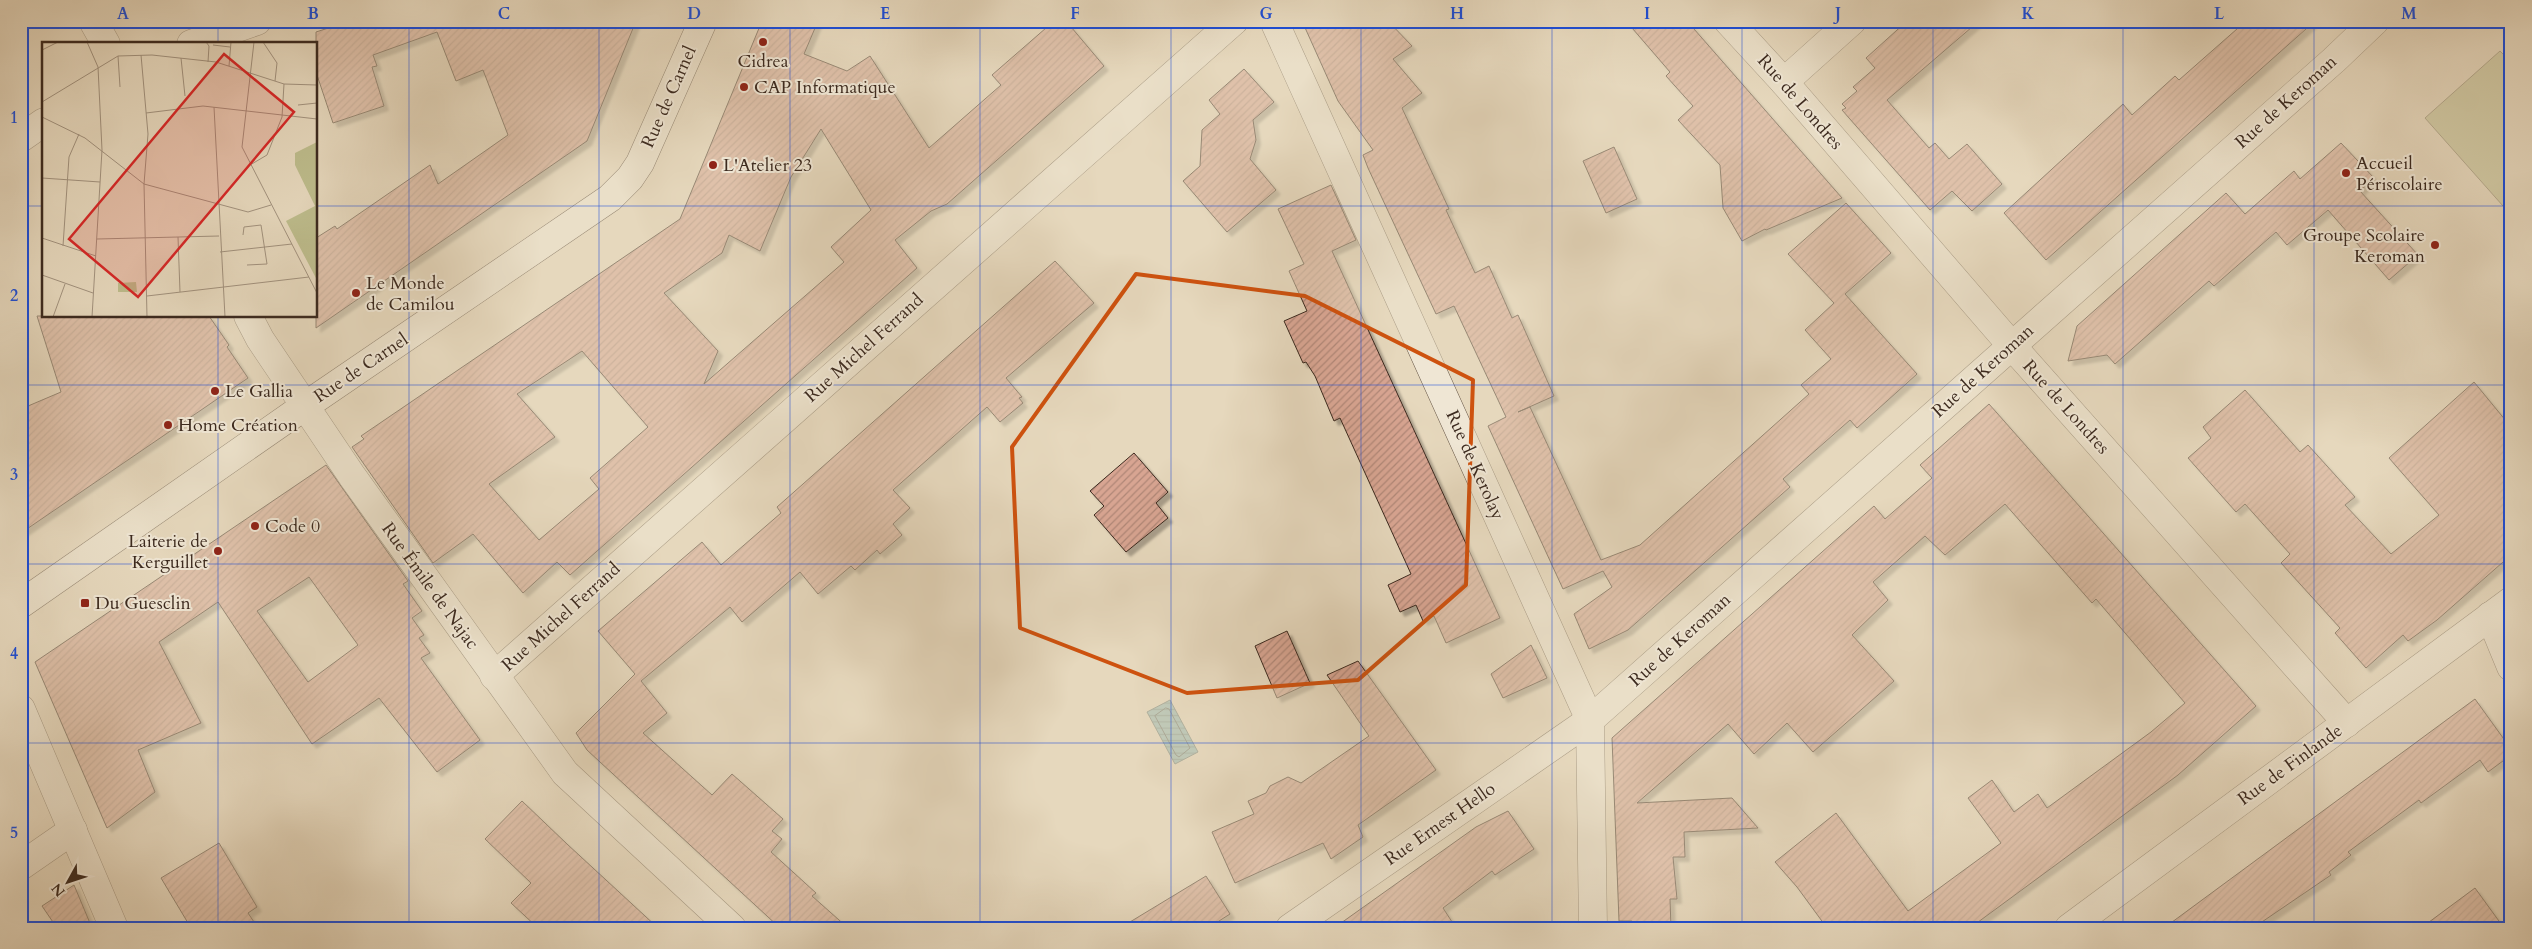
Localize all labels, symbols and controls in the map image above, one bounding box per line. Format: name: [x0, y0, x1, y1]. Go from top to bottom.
text: A: [117, 3, 129, 25]
text: B: [307, 3, 319, 25]
text: C: [498, 3, 510, 25]
text: D: [687, 3, 701, 25]
text: E: [880, 3, 890, 25]
text: F: [1070, 3, 1080, 25]
text: G: [1259, 3, 1273, 25]
text: H: [1450, 3, 1464, 25]
text: I: [1644, 3, 1650, 25]
text: J: [1833, 3, 1841, 25]
text: K: [2022, 3, 2035, 25]
text: L: [2214, 3, 2225, 25]
text: M: [2401, 3, 2417, 25]
marker: Cidrea: [757, 36, 769, 48]
inset map: [42, 42, 318, 318]
street label: Rue de Carnel: [635, 42, 703, 152]
place label: Cidrea: [738, 49, 789, 74]
street label: Rue de Londres: [1751, 49, 1849, 155]
street label: Rue de Keroman: [2230, 49, 2343, 154]
place label: CAP Informatique: [754, 75, 896, 100]
marker: CAP Informatique: [738, 81, 750, 93]
text: 1: [10, 107, 18, 129]
place label: Accueil Périscolaire: [2356, 151, 2443, 197]
place label: L'Atelier 23: [723, 153, 812, 178]
marker: L'Atelier 23: [707, 159, 719, 171]
marker: Accueil Périscolaire: [2340, 167, 2352, 179]
place label: Groupe Scolaire Keroman: [2303, 223, 2426, 269]
marker: Groupe Scolaire Keroman: [2429, 239, 2441, 251]
place label: Le Monde de Camilou: [366, 271, 455, 317]
text: 2: [10, 285, 18, 307]
marker: Le Monde de Camilou: [350, 287, 362, 299]
street label: Rue Michel Ferrand: [799, 288, 929, 408]
street label: Rue de Keroman: [1927, 318, 2040, 423]
street label: Rue de Carnel: [309, 327, 414, 409]
street label: Rue de Londres: [2017, 354, 2115, 460]
place label: Le Gallia: [225, 379, 293, 404]
marker: Le Gallia: [209, 385, 221, 397]
street label: Rue de Kerolay: [1440, 406, 1511, 524]
place label: Home Création: [178, 413, 299, 438]
marker: Home Création: [162, 419, 174, 431]
text: 3: [10, 464, 18, 486]
place label: Code 0: [265, 514, 320, 539]
street label: Rue Émile de Najac: [375, 518, 485, 654]
marker: Code 0: [249, 520, 261, 532]
place label: Laiterie de Kerguillet: [128, 529, 208, 575]
marker: Laiterie de Kerguillet: [212, 545, 224, 557]
street label: Rue Michel Ferrand: [496, 557, 626, 677]
street label: Rue de Keroman: [1624, 587, 1737, 692]
place label: Du Guesclin: [95, 591, 192, 616]
marker: Du Guesclin: [79, 597, 91, 609]
text: 4: [10, 643, 18, 665]
street label: Rue de Finlande: [2233, 718, 2347, 812]
street label: Rue Ernest Hello: [1380, 776, 1501, 872]
text: 5: [10, 822, 18, 844]
north arrow: [42, 856, 92, 906]
text: N: [47, 879, 70, 901]

